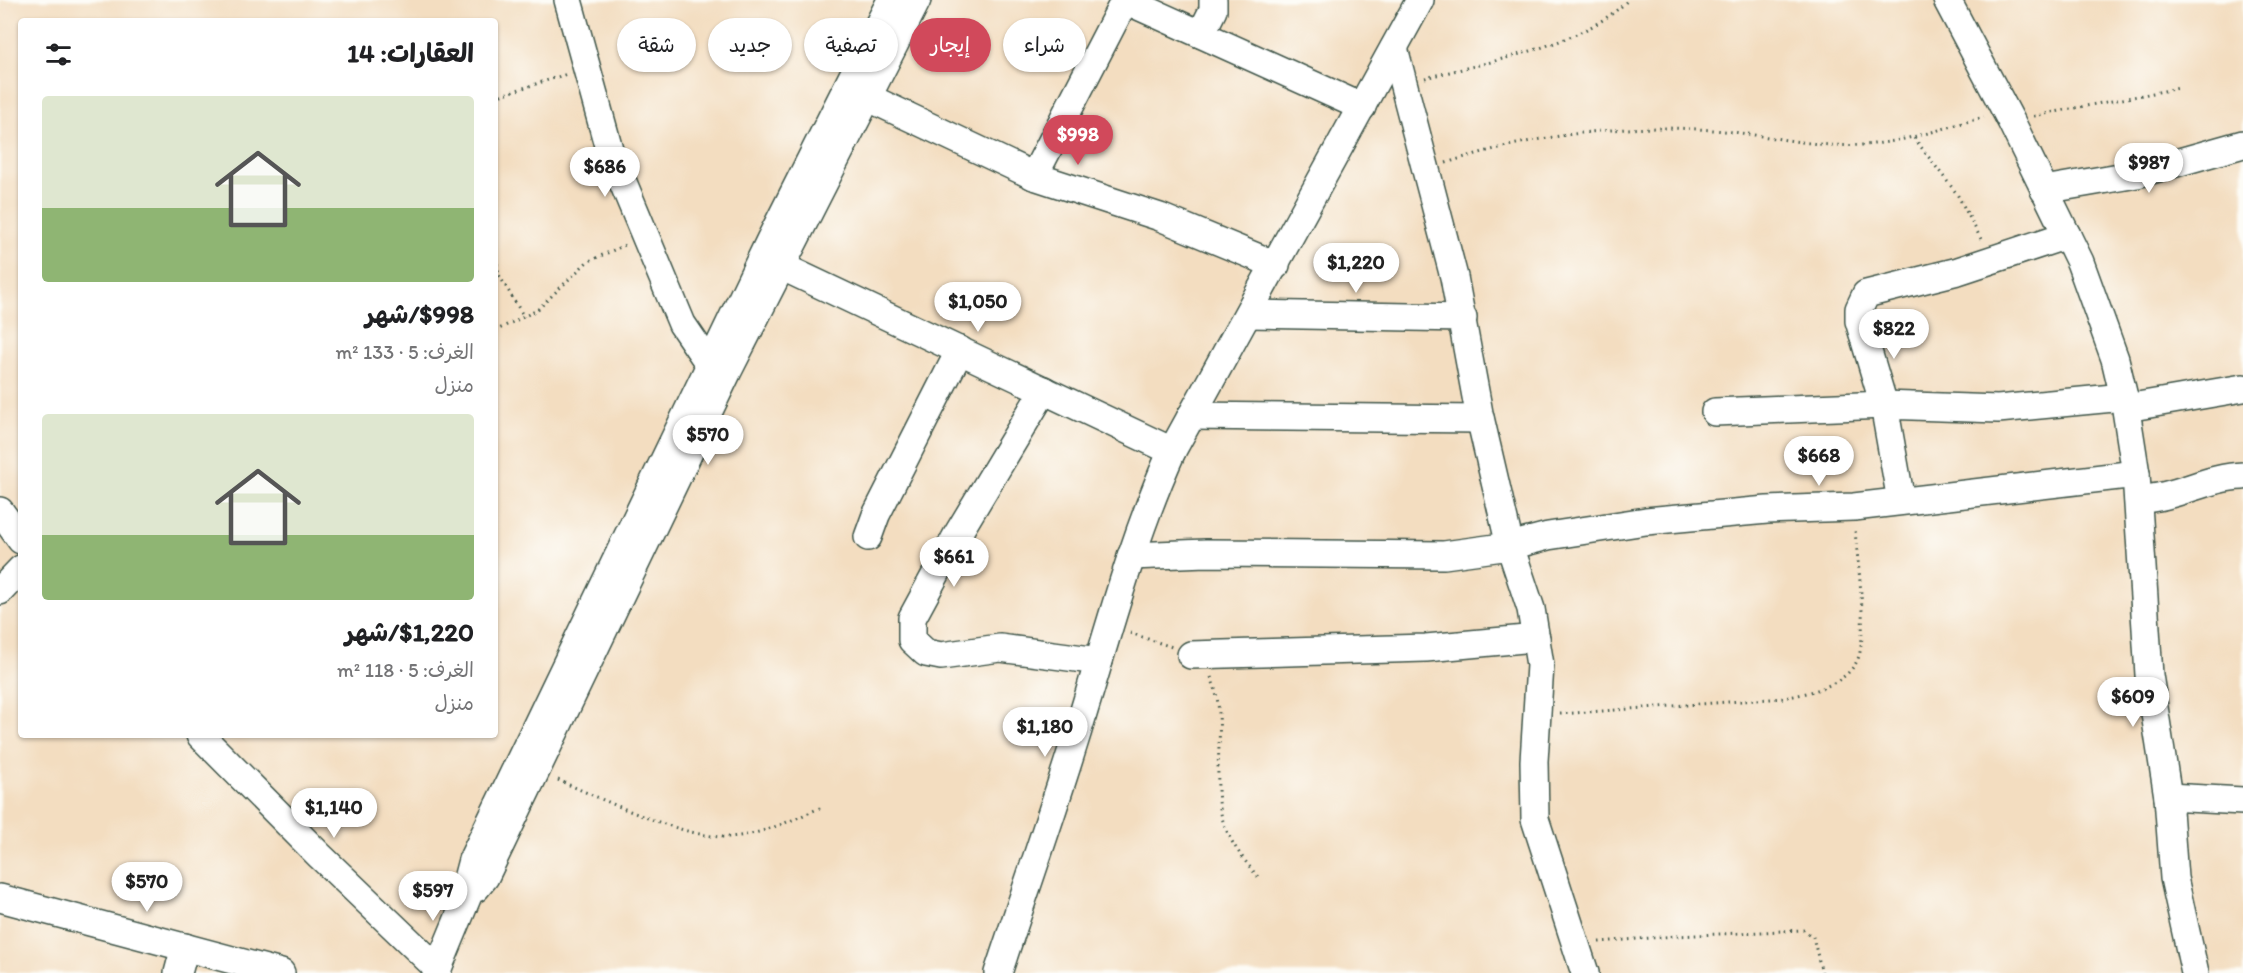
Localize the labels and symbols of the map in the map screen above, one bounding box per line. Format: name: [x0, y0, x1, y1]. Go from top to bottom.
pin: $998: [1042, 115, 1114, 166]
pin: $987: [2113, 143, 2185, 194]
pin: $686: [569, 147, 641, 198]
pin: $1,220: [1307, 243, 1405, 294]
pin: $1,050: [929, 282, 1027, 333]
pin: $822: [1858, 309, 1930, 360]
pin: $570: [672, 415, 744, 466]
pin: $668: [1783, 436, 1855, 487]
pin: $661: [918, 537, 990, 588]
pin: $609: [2097, 677, 2169, 728]
pin: $1,180: [996, 707, 1094, 758]
pin: $1,140: [285, 788, 383, 839]
pin: $570: [111, 862, 183, 913]
pin: $597: [397, 871, 469, 922]

